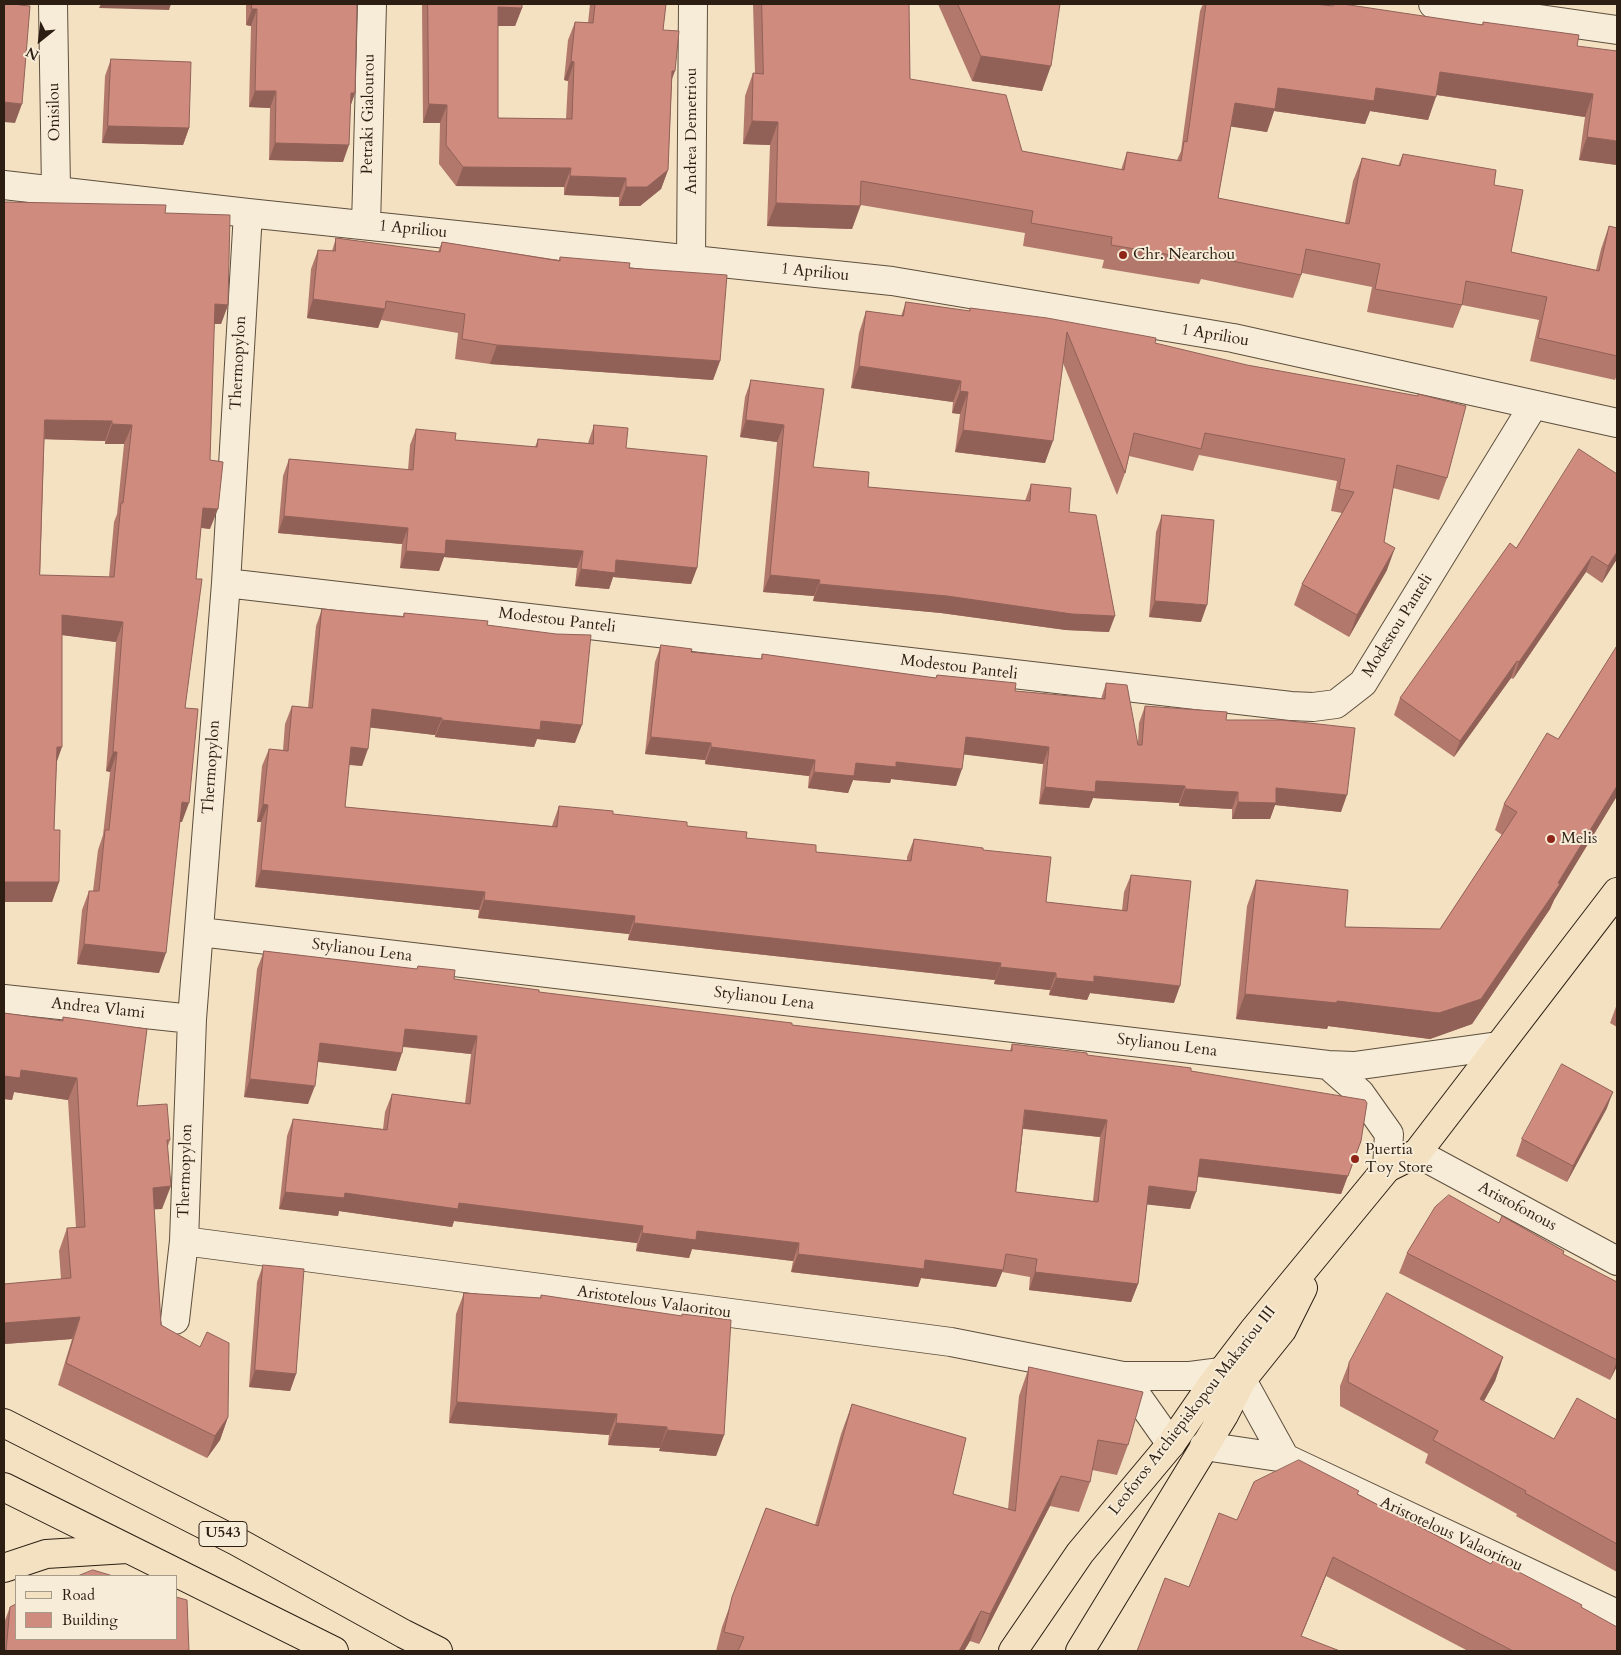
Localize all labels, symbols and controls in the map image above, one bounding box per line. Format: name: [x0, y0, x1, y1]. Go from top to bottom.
north arrow: [15, 15, 65, 65]
text: N: [23, 42, 42, 65]
street label: Petraki Gialourou: [358, 53, 380, 175]
street label: Andrea Demetriou: [682, 67, 702, 195]
street label: Onisilou: [45, 82, 65, 142]
street label: 1 Apriliou: [378, 217, 448, 243]
place label: Chr. Nearchou: [1133, 245, 1235, 265]
marker: Chr. Nearchou: [1117, 249, 1129, 261]
street label: 1 Apriliou: [780, 260, 850, 286]
street label: Thermopylon: [227, 315, 251, 411]
street label: 1 Apriliou: [1179, 321, 1251, 351]
street label: Modestou Panteli: [1359, 571, 1437, 681]
street label: Modestou Panteli: [497, 604, 617, 638]
street label: Modestou Panteli: [899, 651, 1019, 685]
street label: Thermopylon: [199, 719, 225, 815]
place label: Melis: [1561, 829, 1597, 849]
marker: Melis: [1545, 833, 1557, 845]
street label: Stylianou Lena: [311, 935, 413, 967]
street label: Stylianou Lena: [713, 983, 815, 1015]
street label: Andrea Vlami: [50, 995, 146, 1023]
street label: Stylianou Lena: [1116, 1030, 1218, 1062]
street label: Thermopylon: [175, 1123, 197, 1219]
place label: Puertia Toy Store: [1365, 1140, 1433, 1178]
marker: Puertia Toy Store: [1349, 1153, 1361, 1165]
street label: Aristofonous: [1474, 1178, 1560, 1236]
street label: Aristotelous Valaoritou: [576, 1283, 732, 1323]
street label: Leoforos Archiepiskopou Makariou III: [1105, 1303, 1281, 1519]
street label: Aristotelous Valaoritou: [1377, 1493, 1525, 1577]
road number: U543: [199, 1522, 247, 1546]
legend: [15, 1575, 178, 1640]
text: Road: [62, 1585, 95, 1605]
text: Building: [62, 1610, 118, 1630]

